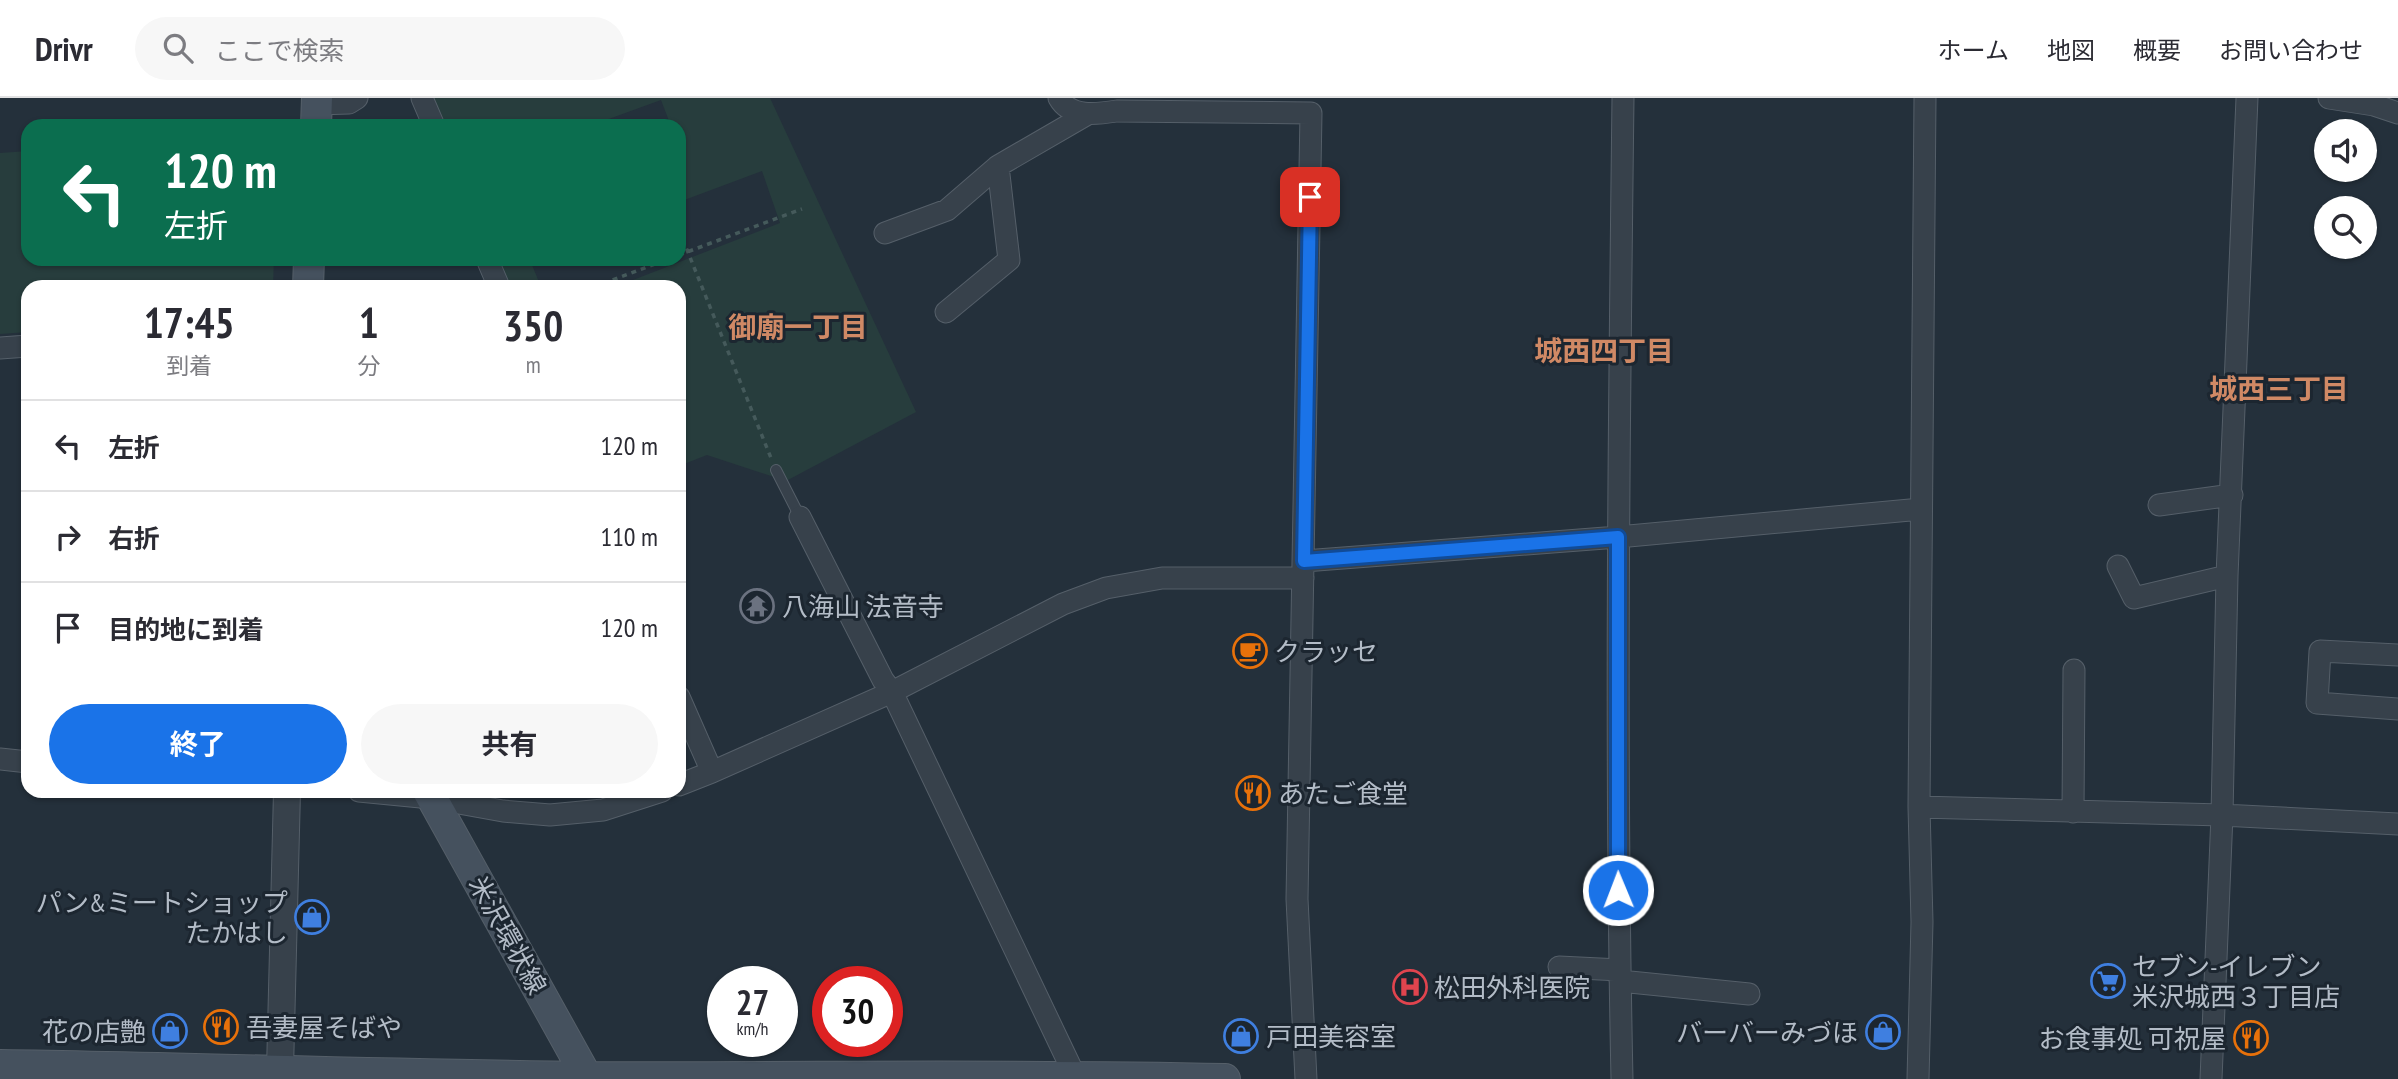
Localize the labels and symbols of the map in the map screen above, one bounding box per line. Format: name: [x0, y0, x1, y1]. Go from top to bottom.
pin: [1280, 167, 1340, 227]
district label: 御廟一丁目: [728, 308, 868, 345]
district label: 城西四丁目: [1534, 332, 1674, 369]
district label: 城西三丁目: [2209, 370, 2349, 407]
temple icon: 八海山 法音寺: [738, 587, 776, 625]
place label: 八海山 法音寺: [782, 590, 944, 623]
cafe icon: クラッセ: [1231, 632, 1269, 670]
place label: クラッセ: [1274, 635, 1378, 668]
restaurant icon: あたご食堂: [1234, 774, 1272, 812]
place label: あたご食堂: [1278, 777, 1408, 810]
position arrow: [1581, 853, 1655, 927]
street label: 米沢環状線: [462, 870, 554, 1000]
place label: パン&ミートショップ たかはし: [36, 886, 288, 949]
shop icon: パン&ミートショップ たかはし: [293, 898, 331, 936]
place label: セブン-イレブン 米沢城西３丁目店: [2132, 950, 2340, 1013]
supermarket icon: セブン-イレブン 米沢城西３丁目店: [2089, 962, 2127, 1000]
speed limit sign: 30: [812, 966, 903, 1057]
hospital icon: 松田外科医院: [1391, 968, 1429, 1006]
place label: 松田外科医院: [1434, 971, 1590, 1004]
restaurant icon: 吾妻屋そばや: [202, 1008, 240, 1046]
place label: 吾妻屋そばや: [246, 1011, 402, 1044]
shop icon: 花の店艶: [151, 1012, 189, 1050]
shop icon: バーバーみづほ: [1864, 1013, 1902, 1051]
place label: 花の店艶: [42, 1015, 146, 1048]
place label: バーバーみづほ: [1676, 1016, 1858, 1049]
shop icon: 戸田美容室: [1222, 1017, 1260, 1055]
restaurant icon: お食事処 可祝屋: [2232, 1019, 2270, 1057]
place label: 戸田美容室: [1266, 1020, 1396, 1053]
place label: お食事処 可祝屋: [2038, 1022, 2226, 1055]

